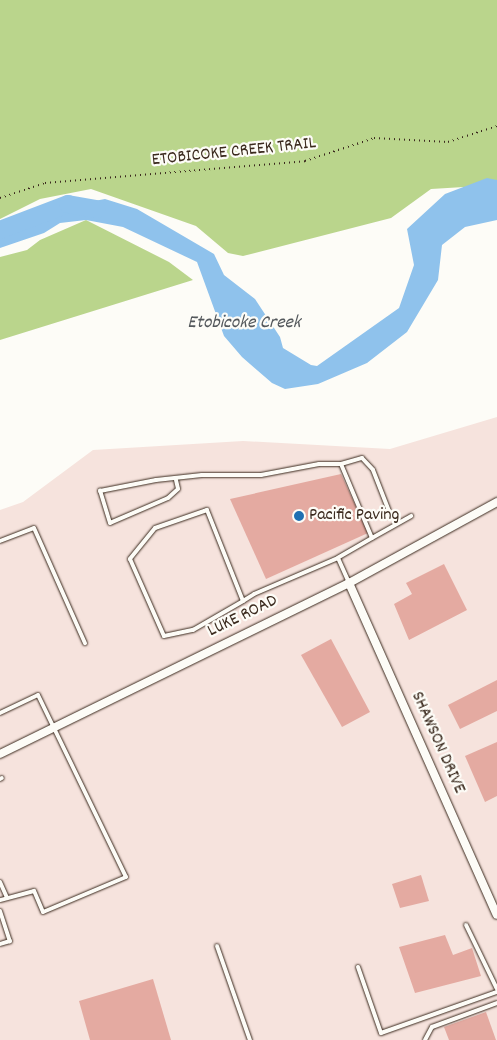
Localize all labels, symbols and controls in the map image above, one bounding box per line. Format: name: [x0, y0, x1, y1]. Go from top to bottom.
street label: ETOBICOKE CREEK TRAIL: [151, 134, 317, 172]
water label: Etobicoke Creek: [187, 313, 301, 335]
place label: Pacific Paving: [309, 505, 399, 527]
marker: Pacific Paving: [293, 510, 305, 522]
street label: LUKE ROAD: [205, 591, 281, 643]
street label: SHAWSON DRIVE: [405, 689, 469, 797]

